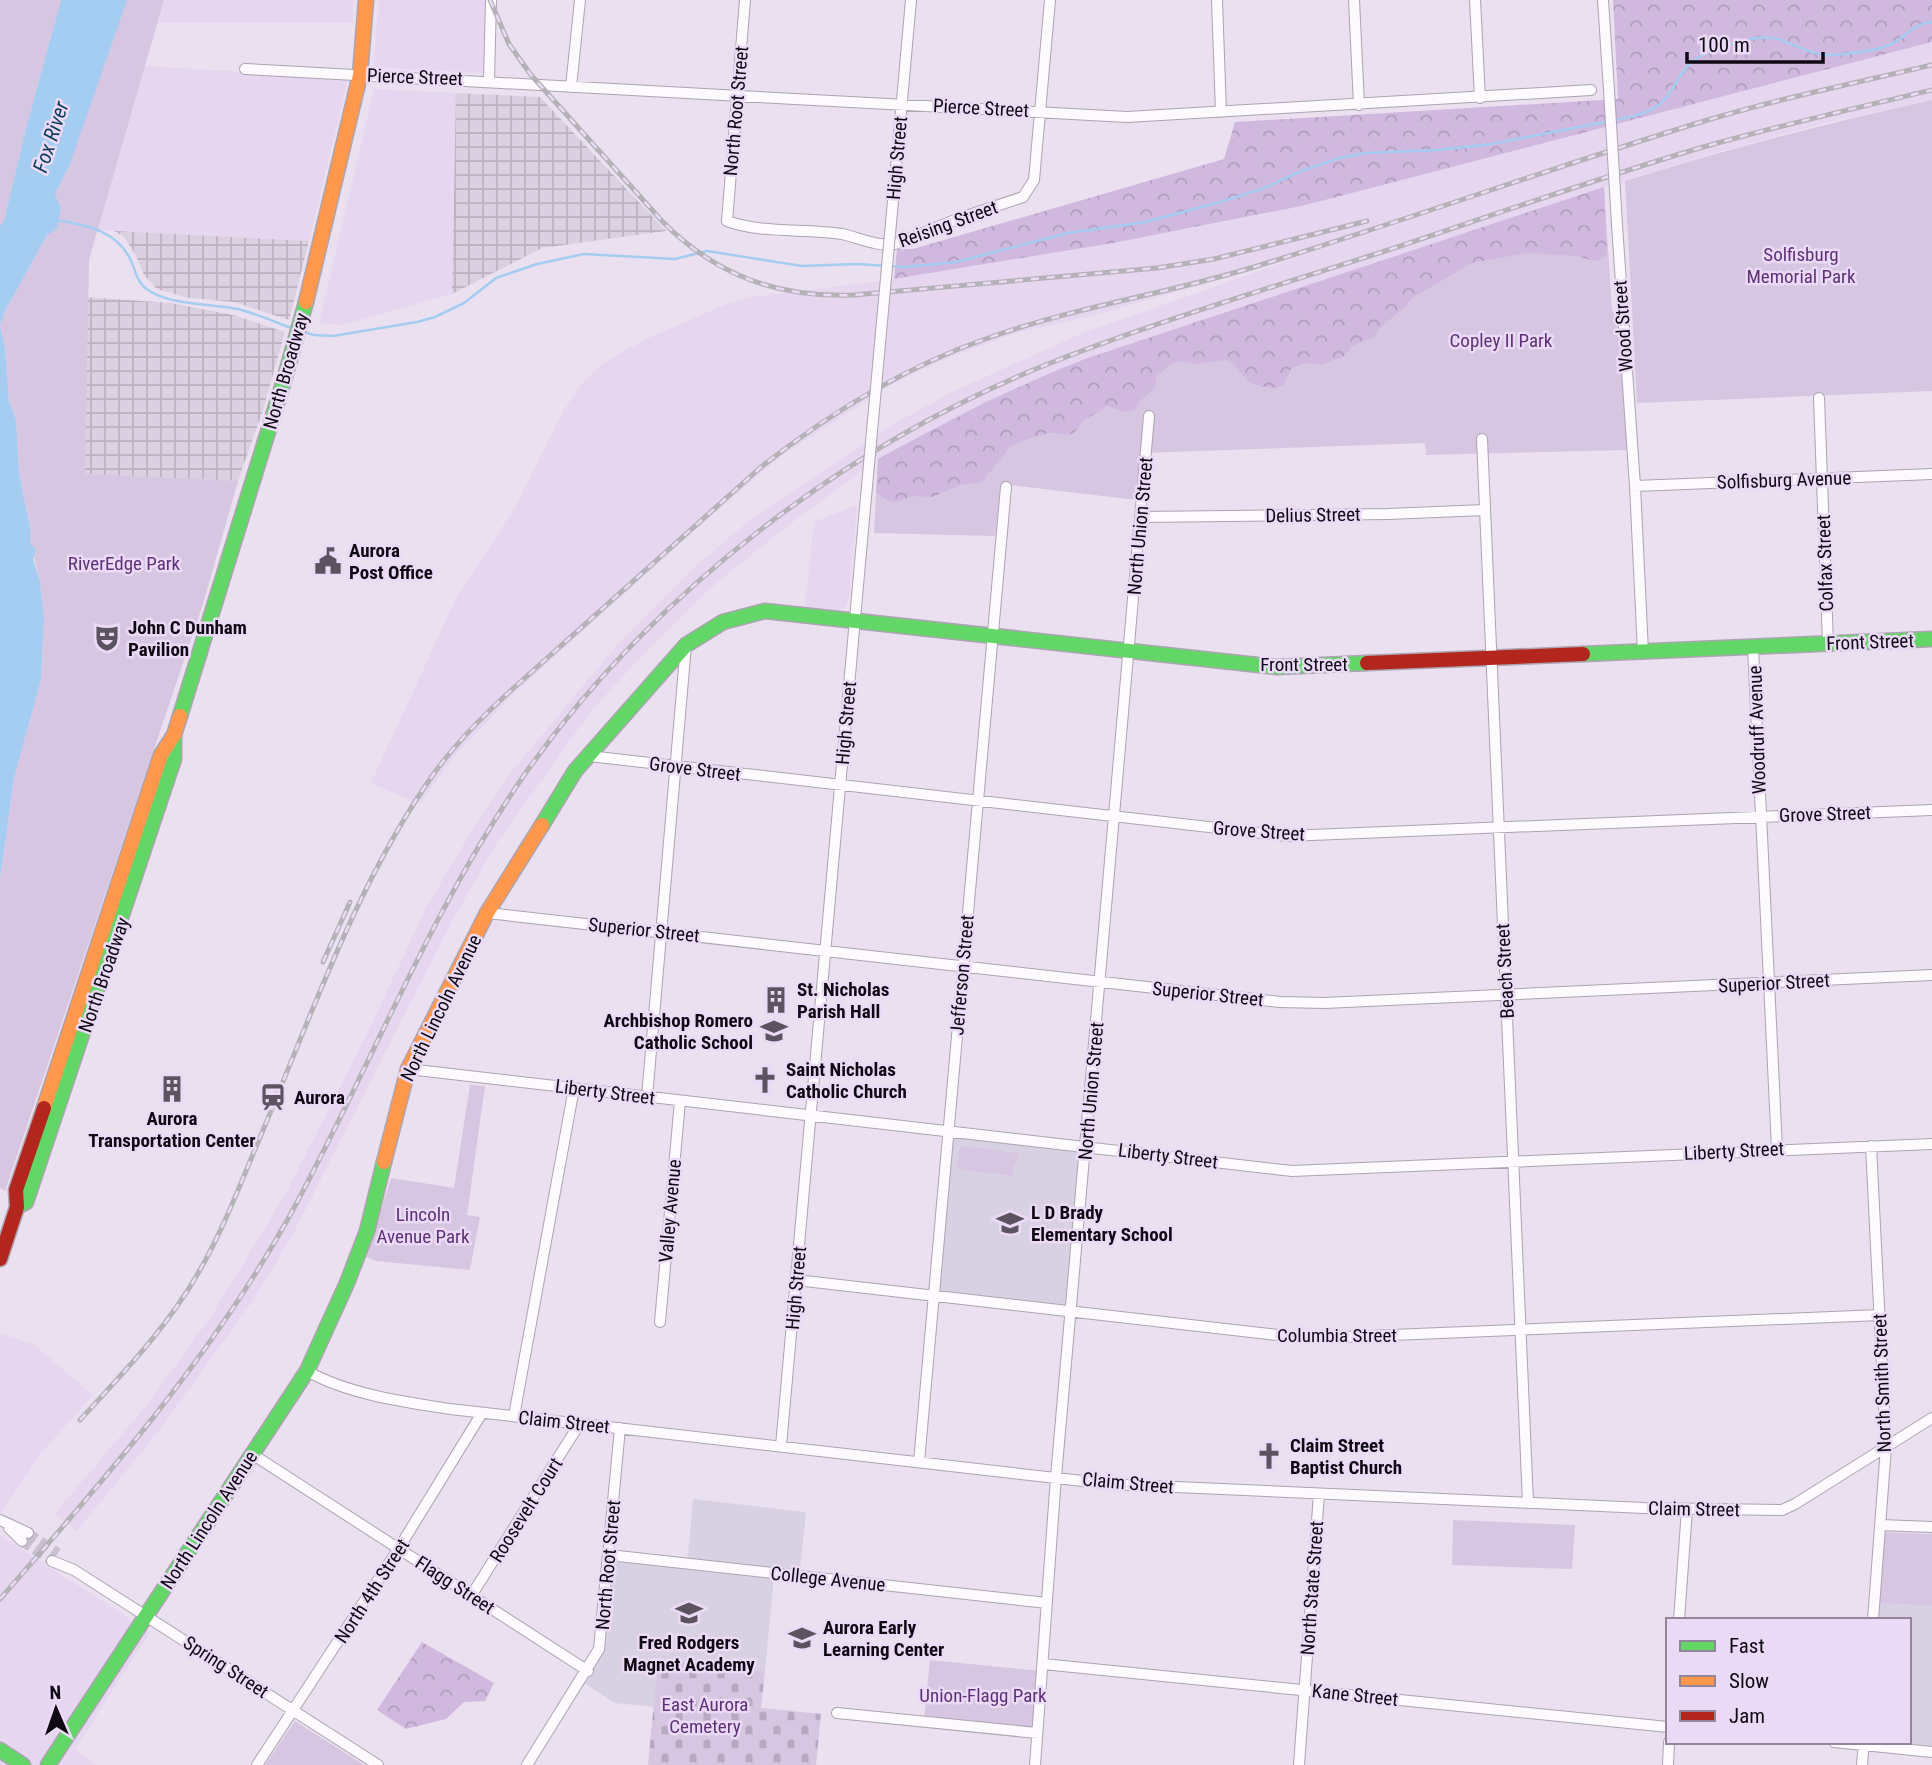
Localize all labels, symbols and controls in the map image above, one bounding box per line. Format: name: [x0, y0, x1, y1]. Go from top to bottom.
scale bar: [1687, 21, 1824, 65]
text: 100 m: [1698, 33, 1750, 57]
street label: North Root Street: [719, 45, 753, 177]
street label: Pierce Street: [367, 64, 463, 90]
street label: Pierce Street: [932, 94, 1030, 122]
water label: Fox River: [28, 98, 74, 175]
street label: High Street: [882, 115, 912, 201]
street label: Reising Street: [895, 195, 1001, 253]
park label: Solfisburg Memorial Park: [1747, 243, 1856, 288]
street label: Wood Street: [1608, 280, 1638, 372]
street label: North Broadway: [258, 310, 314, 432]
park label: Copley II Park: [1450, 329, 1553, 352]
street label: North Union Street: [1123, 456, 1157, 596]
street label: Solfisburg Avenue: [1716, 466, 1852, 494]
street label: Delius Street: [1265, 503, 1361, 527]
street label: Colfax Street: [1812, 514, 1838, 612]
place label: Aurora Post Office: [349, 539, 433, 584]
public building icon: Aurora Post Office: [313, 546, 343, 576]
park label: RiverEdge Park: [68, 552, 181, 575]
place label: John C Dunham Pavilion: [128, 616, 247, 661]
theatre icon: John C Dunham Pavilion: [92, 623, 122, 653]
street label: Front Street: [1826, 629, 1914, 655]
street label: Front Street: [1260, 653, 1348, 676]
street label: Woodruff Avenue: [1743, 665, 1771, 795]
street label: High Street: [831, 680, 861, 766]
street label: Grove Street: [648, 752, 742, 786]
street label: Grove Street: [1779, 801, 1871, 827]
street label: Grove Street: [1212, 816, 1306, 846]
street label: Superior Street: [587, 913, 701, 947]
street label: North Broadway: [74, 914, 134, 1035]
street label: Jefferson Street: [945, 914, 979, 1036]
street label: Beach Street: [1491, 923, 1519, 1019]
street label: North Lincoln Avenue: [396, 931, 487, 1085]
street label: Superior Street: [1718, 969, 1830, 997]
street label: Superior Street: [1151, 977, 1265, 1011]
place label: St. Nicholas Parish Hall: [797, 978, 889, 1023]
building icon: St. Nicholas Parish Hall: [761, 985, 791, 1015]
place label: Archbishop Romero Catholic School: [603, 1009, 753, 1054]
school or university icon: Archbishop Romero Catholic School: [759, 1016, 789, 1046]
street label: North Union Street: [1074, 1021, 1108, 1161]
place label: Saint Nicholas Catholic Church: [786, 1058, 907, 1103]
church icon: Saint Nicholas Catholic Church: [750, 1065, 780, 1095]
building icon: Aurora Transportation Center: [157, 1074, 187, 1104]
street label: Liberty Street: [554, 1074, 656, 1110]
station icon: Aurora: [258, 1082, 288, 1112]
place label: Aurora: [294, 1086, 345, 1109]
place label: Aurora Transportation Center: [88, 1107, 256, 1152]
street label: Liberty Street: [1683, 1137, 1785, 1165]
street label: Liberty Street: [1117, 1138, 1219, 1174]
street label: Valley Avenue: [654, 1158, 686, 1264]
place label: L D Brady Elementary School: [1031, 1201, 1173, 1246]
park label: Lincoln Avenue Park: [377, 1203, 470, 1248]
school or university icon: L D Brady Elementary School: [995, 1208, 1025, 1238]
street label: High Street: [781, 1245, 811, 1331]
street label: North Smith Street: [1868, 1313, 1896, 1453]
street label: Columbia Street: [1277, 1324, 1397, 1347]
street label: Claim Street: [517, 1406, 611, 1438]
place label: Claim Street Baptist Church: [1290, 1434, 1402, 1479]
church icon: Claim Street Baptist Church: [1254, 1441, 1284, 1471]
street label: North Lincoln Avenue: [156, 1446, 262, 1593]
street label: Roosevelt Court: [485, 1453, 567, 1567]
street label: Claim Street: [1081, 1468, 1175, 1498]
street label: Claim Street: [1648, 1497, 1740, 1521]
street label: North Root Street: [591, 1499, 625, 1631]
street label: North State Street: [1296, 1520, 1328, 1656]
street label: North 4th Street: [330, 1535, 414, 1647]
street label: Flagg Street: [411, 1551, 499, 1619]
street label: College Avenue: [769, 1562, 887, 1596]
school or university icon: Fred Rodgers Magnet Academy: [674, 1598, 704, 1628]
place label: Aurora Early Learning Center: [823, 1616, 944, 1661]
legend: [1666, 1618, 1911, 1744]
school or university icon: Aurora Early Learning Center: [787, 1623, 817, 1653]
street label: Spring Street: [179, 1631, 273, 1703]
place label: Fred Rodgers Magnet Academy: [623, 1631, 755, 1676]
text: Fast: [1729, 1634, 1765, 1658]
text: Slow: [1729, 1669, 1769, 1693]
north arrow: [21, 1674, 91, 1744]
street label: Kane Street: [1311, 1679, 1399, 1711]
text: N: [49, 1681, 62, 1704]
park label: Union-Flagg Park: [919, 1684, 1047, 1707]
park label: East Aurora Cemetery: [662, 1693, 748, 1738]
text: Jam: [1729, 1704, 1765, 1728]

